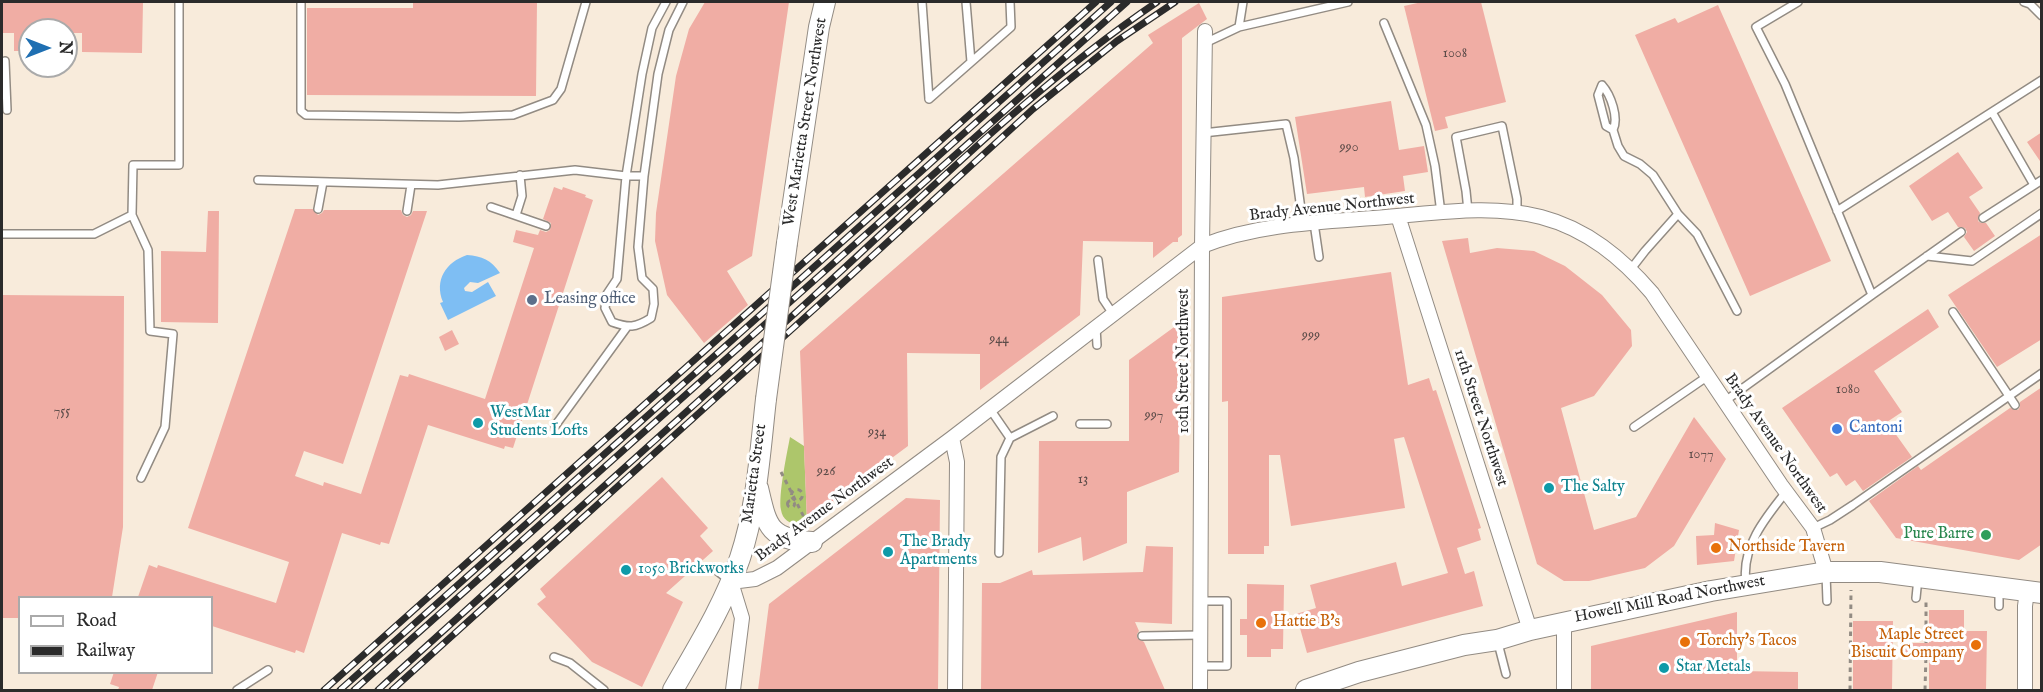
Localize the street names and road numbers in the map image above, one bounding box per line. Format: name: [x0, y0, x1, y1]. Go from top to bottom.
street label: West Marietta Street Northwest: [780, 16, 832, 228]
street label: Brady Avenue Northwest: [1248, 190, 1416, 226]
street label: 10th Street Northwest: [1175, 289, 1195, 433]
street label: 11th Street Northwest: [1449, 347, 1511, 489]
street label: Brady Avenue Northwest: [1720, 370, 1830, 518]
street label: Marietta Street: [738, 423, 772, 525]
street label: Brady Avenue Northwest: [752, 453, 898, 567]
street label: Howell Mill Road Northwest: [1573, 572, 1767, 628]

